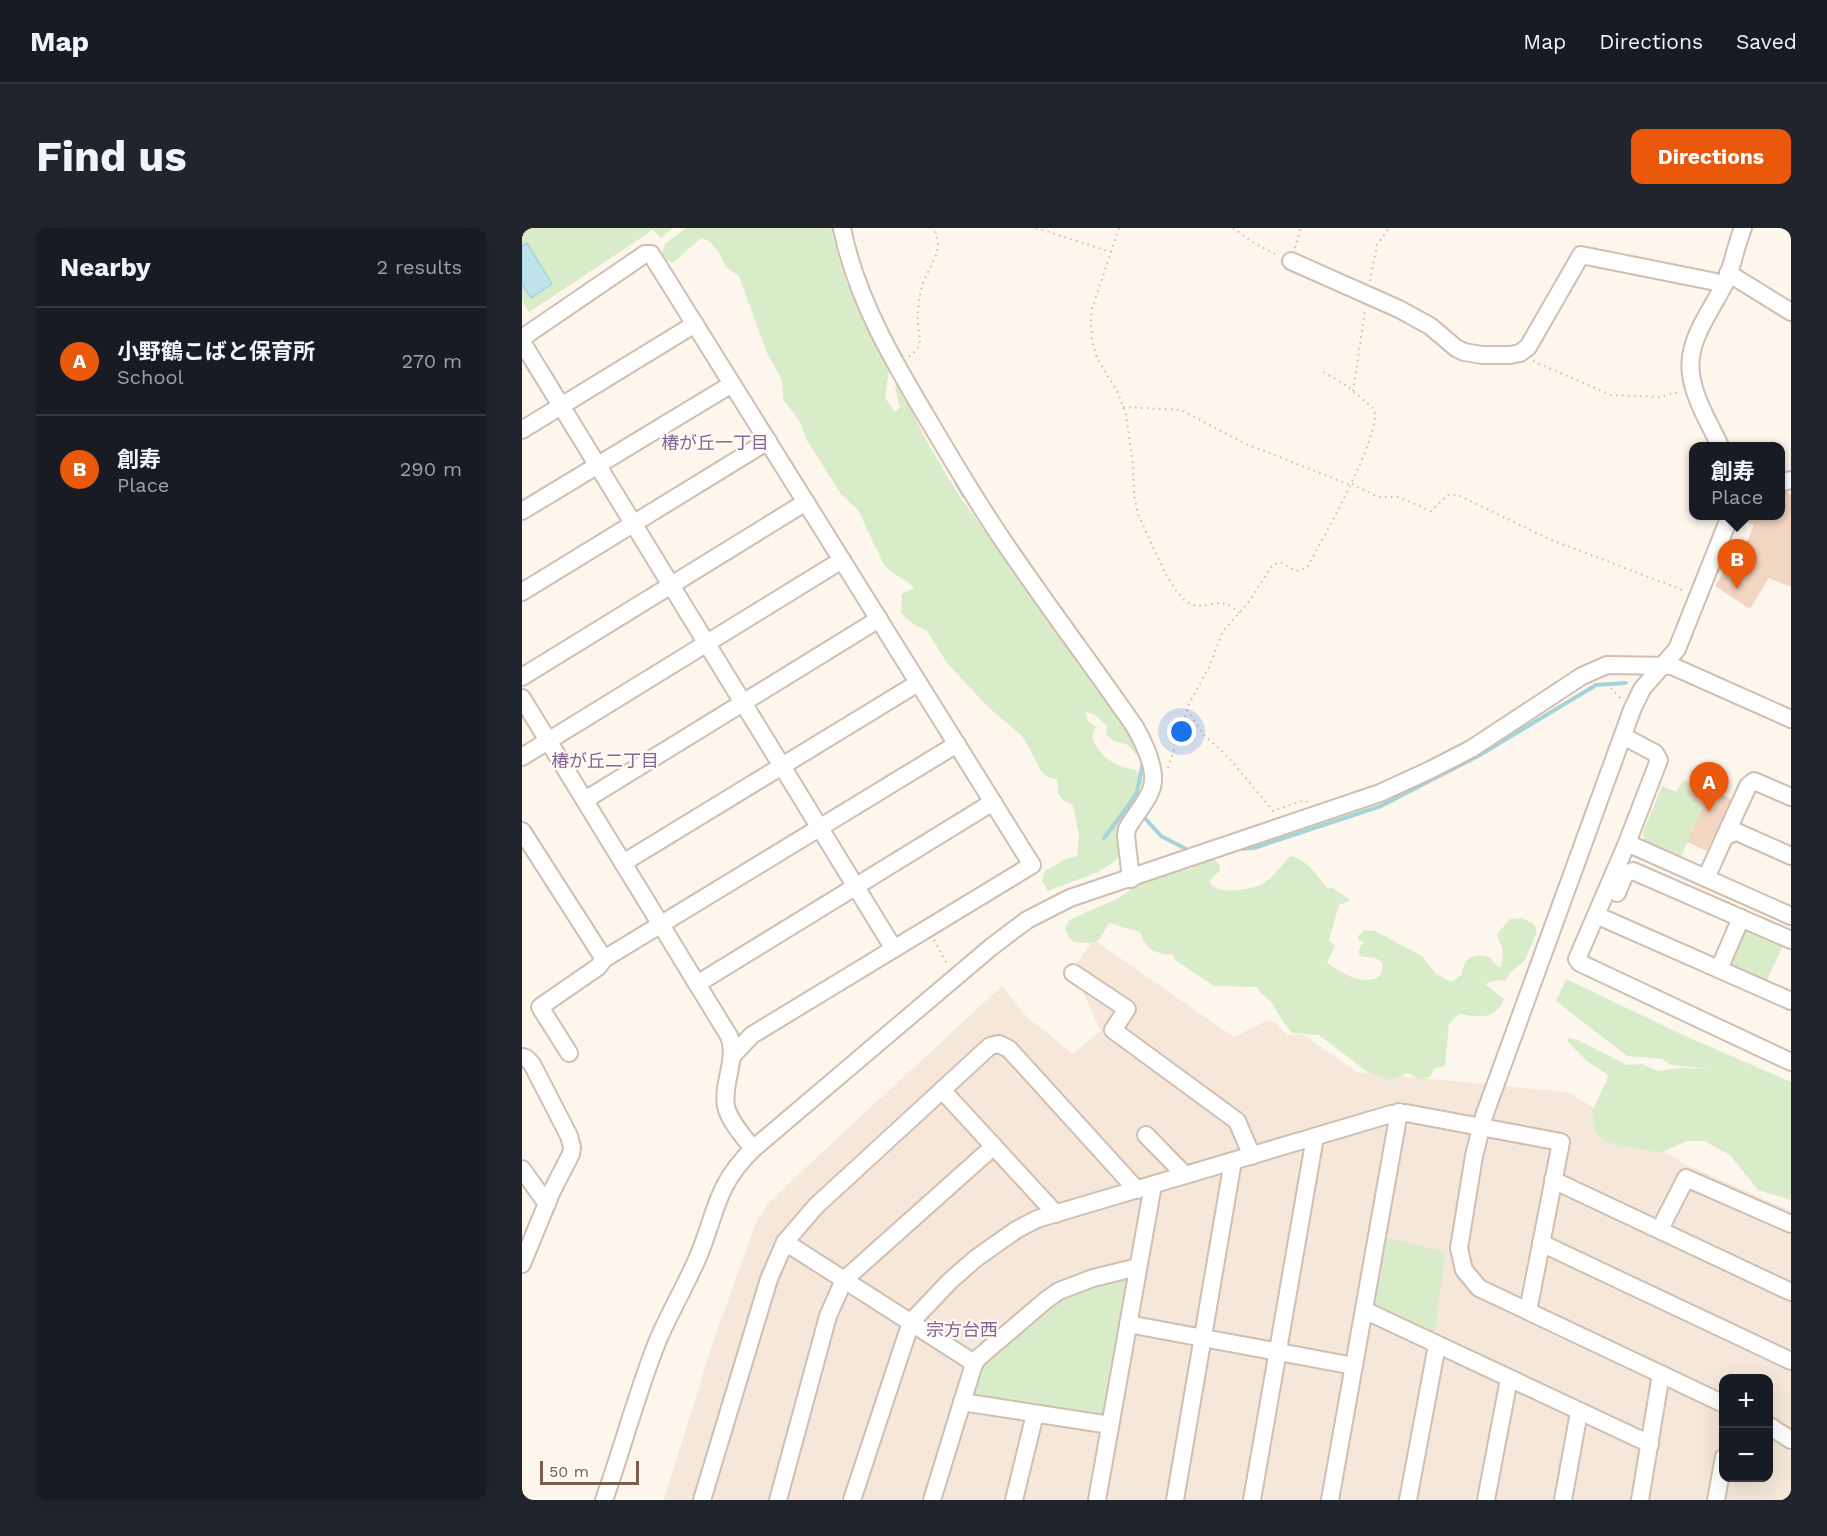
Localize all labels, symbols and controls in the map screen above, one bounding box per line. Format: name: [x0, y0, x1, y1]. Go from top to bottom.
text: Map: [30, 25, 89, 58]
text: Map: [1523, 29, 1566, 54]
text: Directions: [1599, 29, 1703, 54]
text: Saved: [1736, 29, 1797, 54]
button: Directions: [1631, 129, 1791, 184]
text: Find us: [36, 132, 187, 181]
text: Nearby: [60, 252, 151, 282]
text: 2 results: [377, 255, 462, 279]
text: 小野鶴こばと保育所: [117, 339, 315, 364]
text: A: [73, 349, 86, 373]
text: 270 m: [402, 349, 462, 373]
text: School: [117, 365, 184, 389]
district label: 椿が丘一丁目: [661, 432, 769, 453]
popup: [1689, 442, 1785, 520]
text: 創寿: [117, 447, 161, 472]
text: B: [73, 457, 86, 481]
text: 290 m: [400, 457, 462, 481]
text: 創寿: [1711, 459, 1755, 484]
text: Place: [117, 473, 169, 497]
text: Place: [1711, 485, 1763, 509]
pin: B: [1718, 540, 1756, 589]
your location: [1167, 717, 1196, 746]
district label: 椿が丘二丁目: [551, 750, 659, 771]
pin: A: [1690, 762, 1728, 812]
district label: 宗方台西: [926, 1319, 998, 1340]
map controls: [1719, 1374, 1773, 1482]
button: +: [1719, 1374, 1773, 1428]
button: −: [1719, 1428, 1773, 1482]
scale bar: [540, 1458, 639, 1486]
text: 50 m: [549, 1462, 589, 1481]

